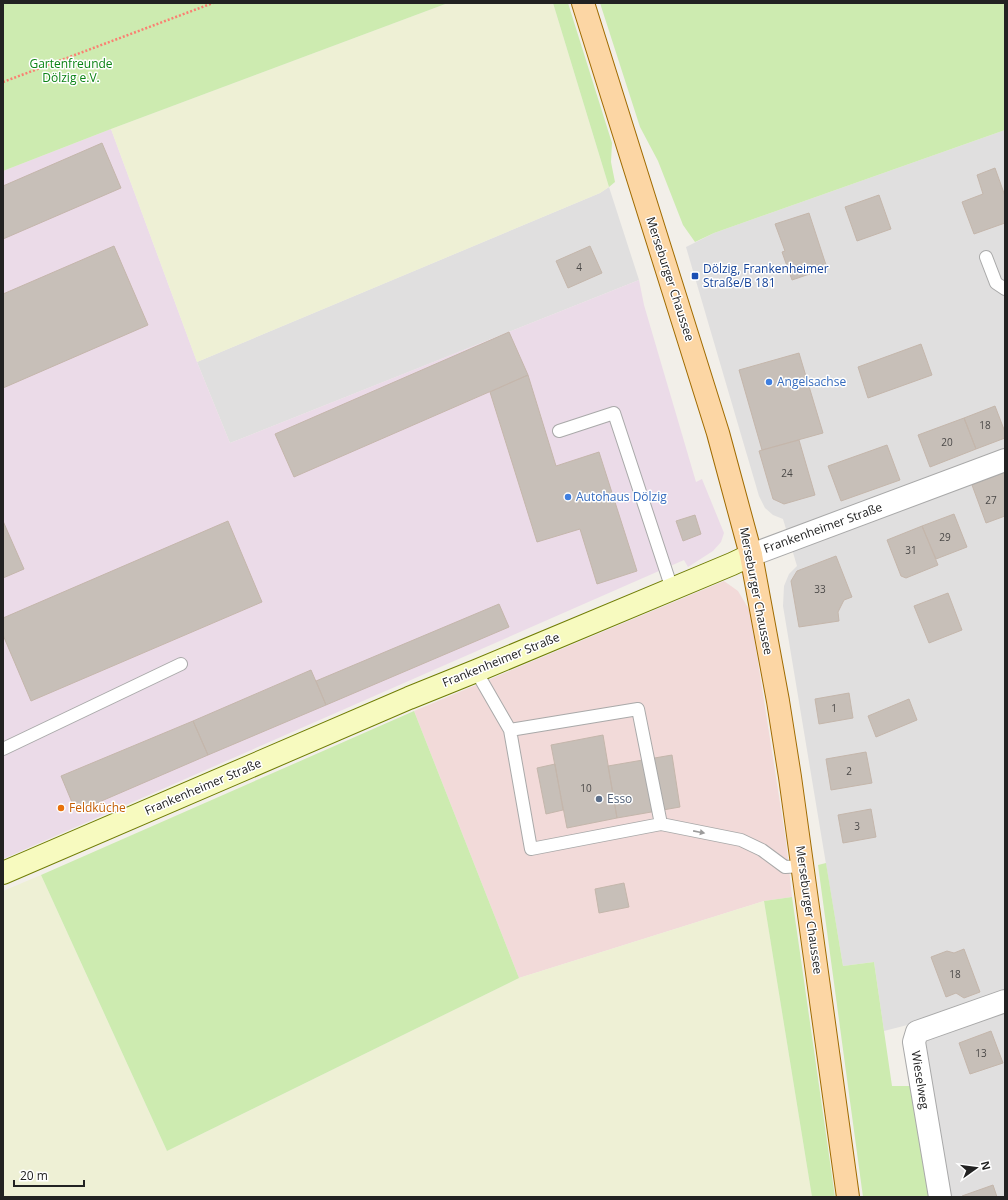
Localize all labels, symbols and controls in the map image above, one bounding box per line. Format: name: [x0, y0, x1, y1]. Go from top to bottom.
park label: Gartenfreunde Dölzig e.V.: [29, 55, 113, 86]
street label: Merseburger Chaussee: [642, 215, 699, 343]
house number: 4: [576, 260, 582, 274]
place label: Dölzig, Frankenheimer Straße/B 181: [703, 260, 829, 291]
marker: Dölzig, Frankenheimer Straße/B 181: [690, 271, 700, 281]
place label: Angelsachse: [777, 373, 846, 390]
marker: Angelsachse: [764, 377, 774, 387]
house number: 18: [979, 418, 991, 432]
house number: 20: [941, 435, 953, 449]
house number: 24: [781, 466, 793, 480]
place label: Autohaus Dölzig: [576, 488, 667, 505]
marker: Autohaus Dölzig: [563, 492, 573, 502]
house number: 27: [985, 493, 997, 507]
street label: Frankenheimer Straße: [761, 498, 885, 557]
street label: Merseburger Chaussee: [736, 526, 777, 656]
house number: 29: [939, 530, 951, 544]
house number: 31: [905, 543, 917, 557]
house number: 33: [814, 582, 826, 596]
street label: Frankenheimer Straße: [440, 628, 562, 691]
house number: 1: [831, 701, 837, 715]
street label: Frankenheimer Straße: [142, 754, 264, 819]
house number: 2: [846, 764, 852, 778]
house number: 10: [580, 781, 592, 795]
place label: Esso: [607, 790, 632, 807]
marker: Esso: [594, 794, 604, 804]
place label: Feldküche: [69, 799, 126, 816]
marker: Feldküche: [56, 803, 66, 813]
house number: 3: [854, 819, 860, 833]
one-way arrow: [693, 829, 705, 835]
street label: Merseburger Chaussee: [792, 845, 827, 976]
house number: 18: [949, 967, 961, 981]
house number: 13: [975, 1046, 987, 1060]
street label: Wieselweg: [907, 1050, 934, 1111]
north arrow: [956, 1148, 996, 1188]
text: N: [978, 1159, 995, 1172]
scale bar: [14, 1162, 84, 1188]
text: 20 m: [20, 1167, 48, 1184]

